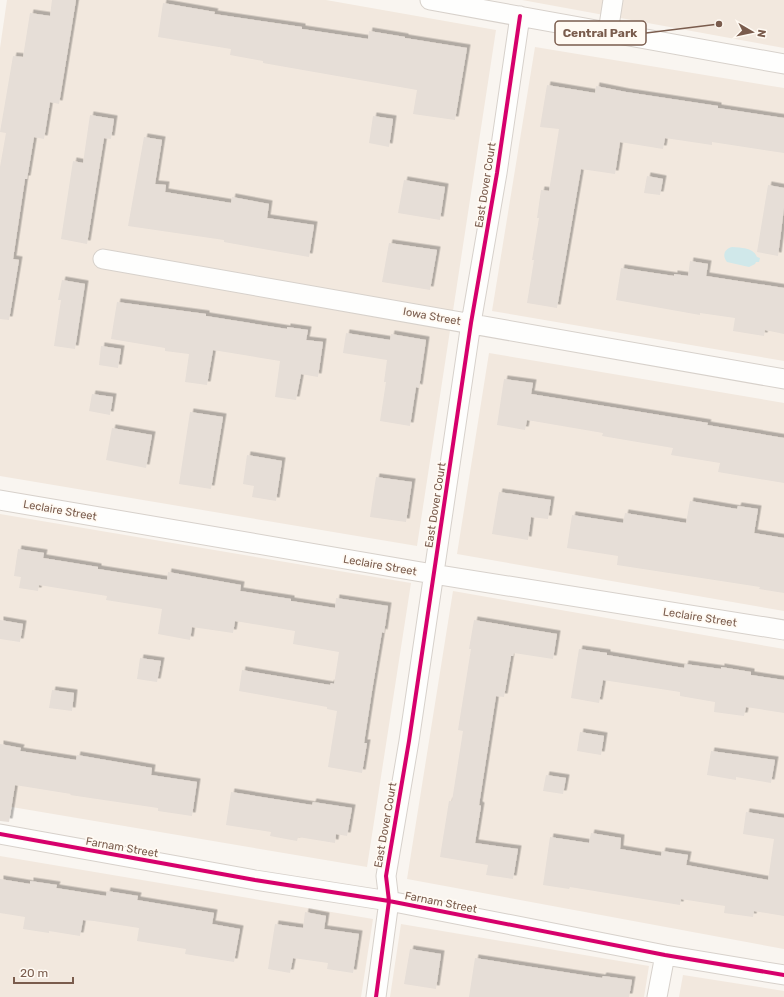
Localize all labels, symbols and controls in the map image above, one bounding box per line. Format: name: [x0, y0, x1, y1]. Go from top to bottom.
north arrow: [732, 12, 772, 52]
callout: Central Park: [555, 21, 646, 45]
text: Central Park: [563, 26, 637, 40]
text: N: [754, 29, 768, 38]
street label: East Dover Court: [472, 141, 499, 229]
street label: Iowa Street: [402, 305, 462, 328]
street label: East Dover Court: [422, 461, 449, 549]
street label: Leclaire Street: [22, 498, 98, 523]
street label: Leclaire Street: [342, 553, 418, 578]
street label: Leclaire Street: [662, 605, 738, 630]
street label: East Dover Court: [372, 781, 400, 869]
street label: Farnam Street: [85, 835, 160, 860]
street label: Farnam Street: [404, 889, 479, 916]
scale bar: [14, 959, 73, 985]
text: 20 m: [20, 966, 48, 980]

